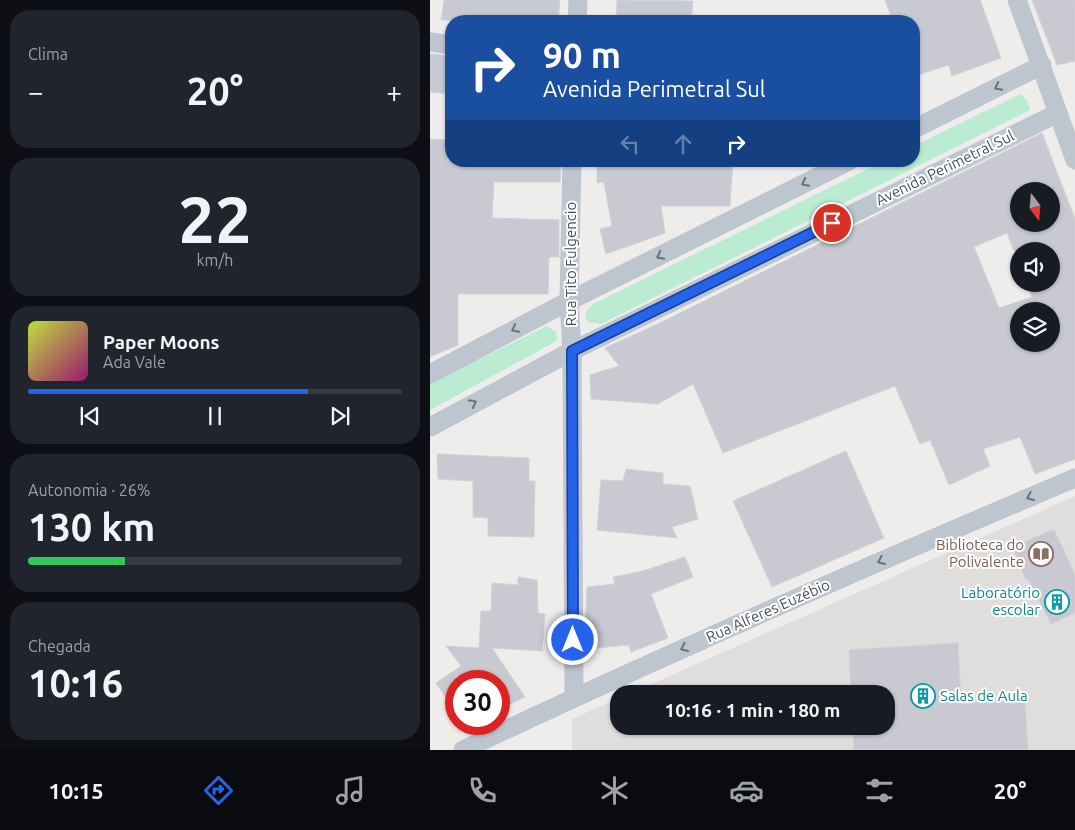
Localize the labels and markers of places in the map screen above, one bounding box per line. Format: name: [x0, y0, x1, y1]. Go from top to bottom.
pin: [811, 202, 853, 244]
place label: Biblioteca do Polivalente: [936, 536, 1024, 570]
library icon: Biblioteca do Polivalente: [1028, 541, 1054, 567]
place label: Laboratório escolar: [961, 584, 1040, 618]
building icon: Laboratório escolar: [1044, 589, 1070, 615]
building icon: Salas de Aula: [910, 683, 936, 709]
place label: Salas de Aula: [940, 687, 1028, 704]

